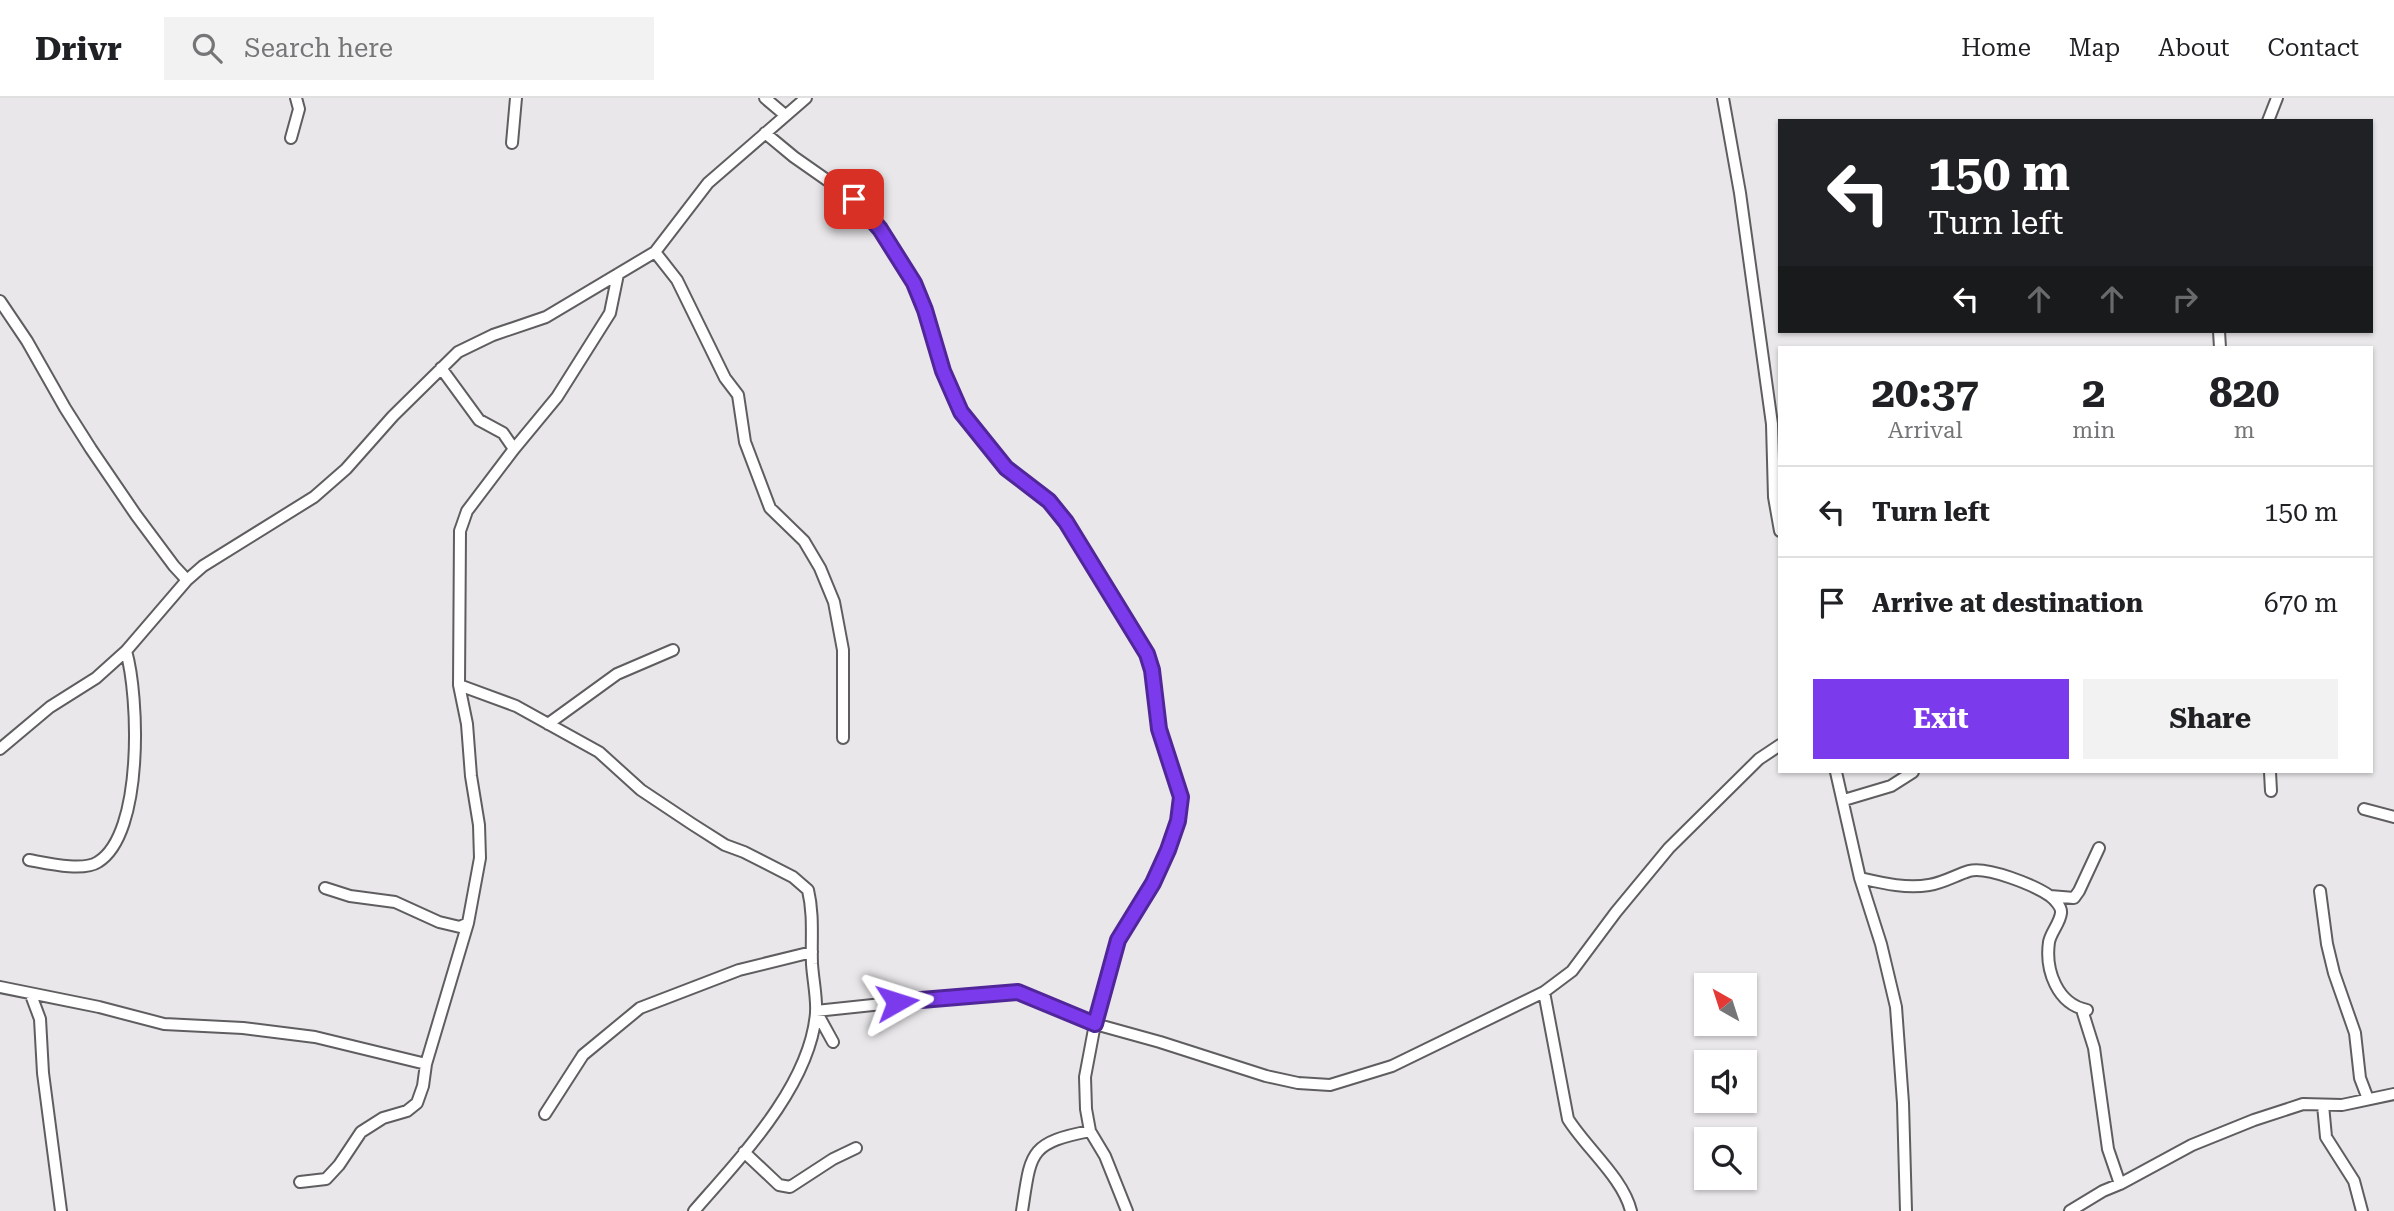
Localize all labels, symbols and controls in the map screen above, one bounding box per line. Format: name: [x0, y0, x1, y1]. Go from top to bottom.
search box: [164, 17, 654, 80]
text: Drivr: [35, 29, 122, 68]
icon: search: [188, 29, 226, 67]
text: Search here: [244, 33, 393, 63]
text: Home: [1961, 34, 2031, 62]
text: Map: [2069, 34, 2120, 62]
text: About: [2158, 34, 2229, 62]
text: Contact: [2267, 34, 2359, 62]
text: 150 m: [1928, 145, 2070, 202]
icon: left: [1813, 147, 1904, 238]
pin: [824, 169, 884, 229]
icon: arrive: [835, 180, 873, 218]
text: Turn left: [1928, 204, 2063, 242]
icon: left: [1947, 280, 1985, 318]
icon: ahead: [2020, 280, 2058, 318]
icon: ahead: [2093, 280, 2131, 318]
icon: right: [2166, 280, 2204, 318]
text: 20:37: [1872, 368, 1979, 417]
text: 2: [2082, 368, 2106, 417]
text: 820: [2209, 368, 2279, 417]
text: Arrival: [1888, 417, 1962, 444]
text: min: [2072, 417, 2115, 444]
text: m: [2234, 417, 2255, 444]
icon: left: [1813, 493, 1851, 531]
text: Turn left: [1872, 497, 1990, 527]
text: 150 m: [2264, 497, 2338, 527]
icon: arrive: [1813, 584, 1851, 622]
text: Arrive at destination: [1872, 588, 2143, 618]
text: 670 m: [2264, 588, 2338, 618]
button: Exit: [1813, 679, 2069, 759]
button: Share: [2083, 679, 2338, 759]
position arrow: [860, 965, 934, 1039]
north arrow: [1694, 973, 1757, 1036]
map controls: [1694, 973, 1757, 1190]
button: sound: [1694, 1050, 1757, 1113]
button: search: [1694, 1127, 1757, 1190]

